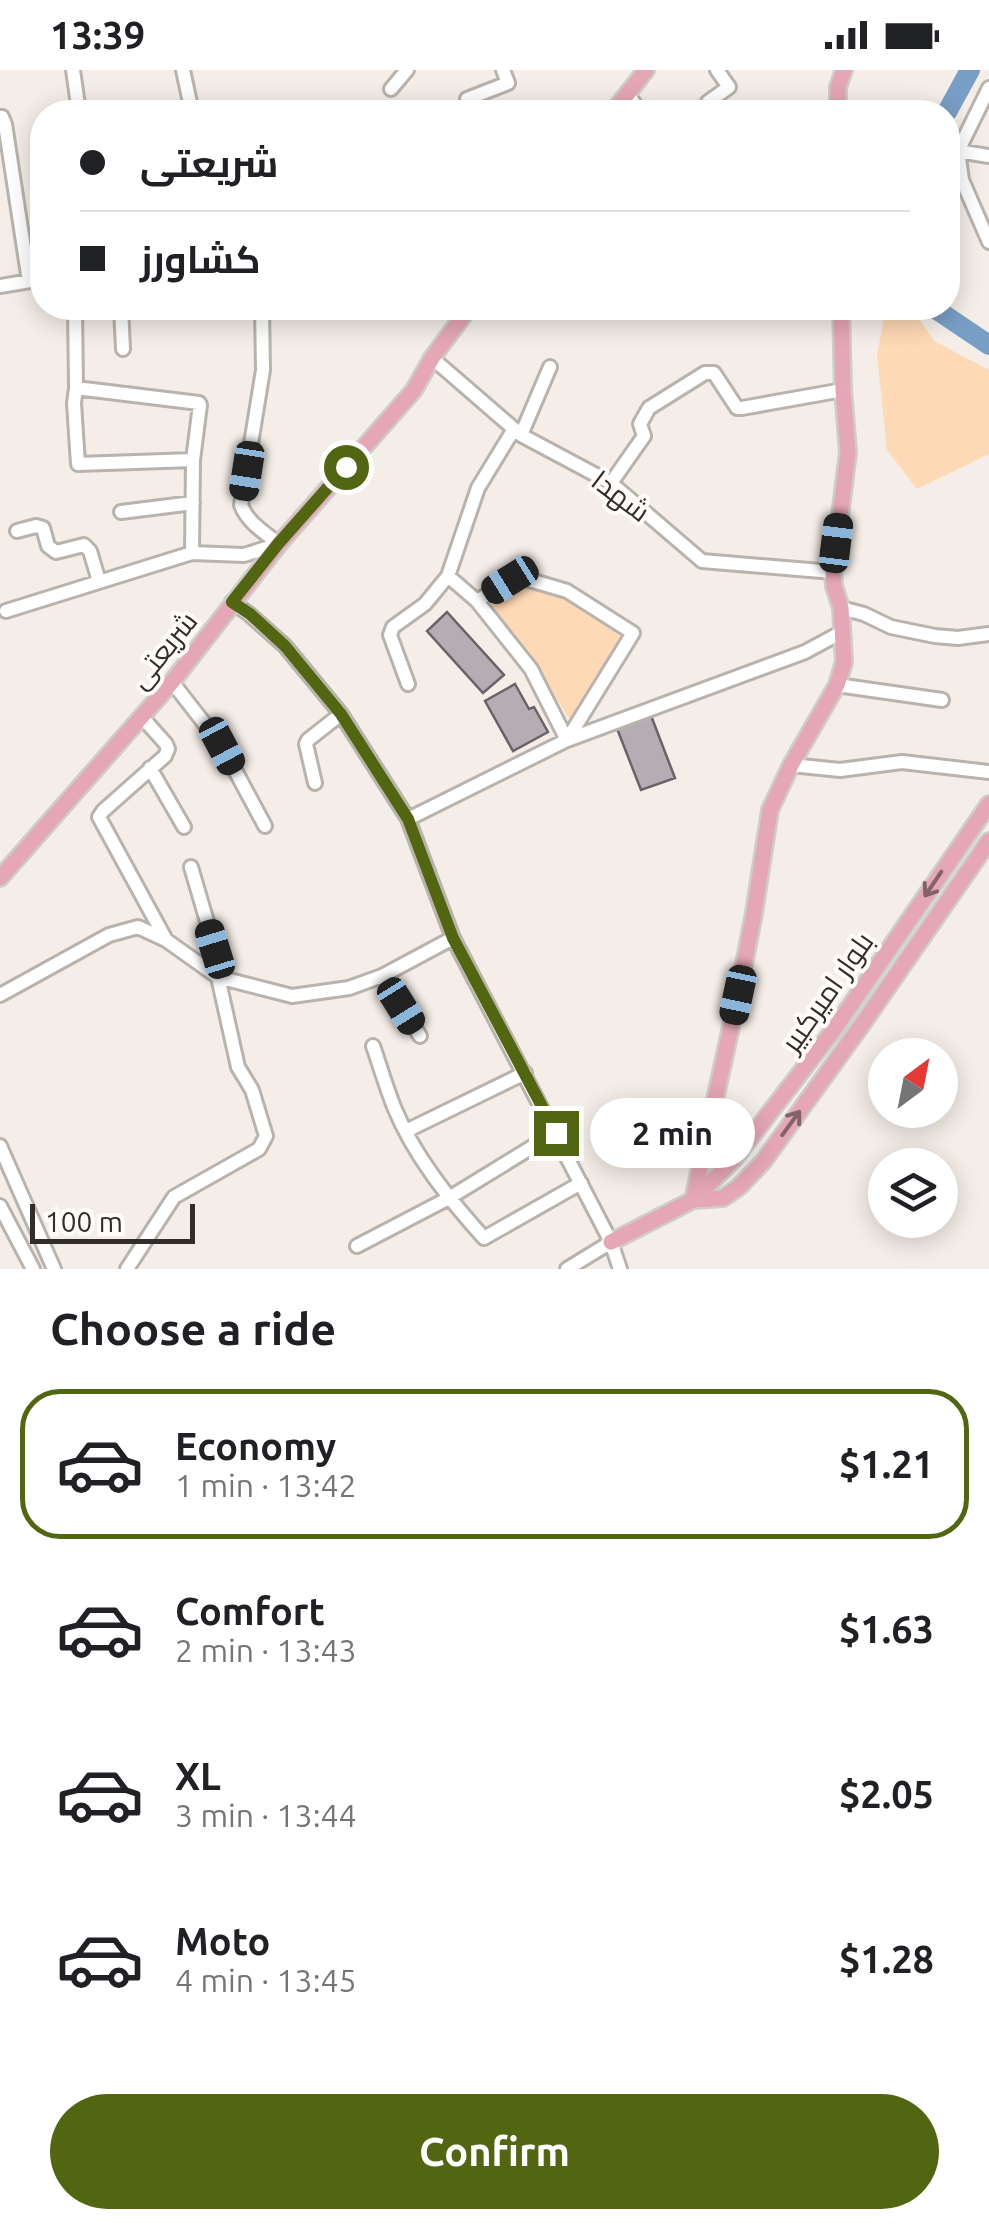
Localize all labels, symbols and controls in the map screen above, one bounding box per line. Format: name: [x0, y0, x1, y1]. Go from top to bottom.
text: 13:39: [50, 14, 145, 56]
text: شریعتی: [140, 142, 278, 184]
text: کشاورز: [140, 238, 261, 280]
car: [227, 439, 267, 503]
route start: [324, 445, 369, 490]
street label: شهدا: [585, 464, 656, 529]
car: [817, 511, 855, 575]
car: [477, 551, 543, 609]
street label: شریعتی: [122, 605, 204, 695]
car: [195, 712, 249, 780]
one-way arrow: [923, 869, 944, 897]
car: [192, 916, 238, 982]
street label: بلوار امیرکبیر: [773, 926, 880, 1059]
car: [717, 963, 759, 1027]
car: [372, 973, 430, 1039]
north arrow: [868, 1038, 958, 1128]
map controls: [868, 1038, 958, 1238]
callout: 2 min: [591, 1098, 756, 1168]
one-way arrow: [780, 1110, 801, 1137]
route end: [534, 1111, 579, 1156]
text: 2 min: [632, 1115, 713, 1151]
button: layers: [868, 1148, 958, 1238]
scale bar: [30, 1199, 195, 1244]
text: 100 m: [45, 1206, 123, 1237]
text: Choose a ride: [50, 1303, 336, 1354]
icon: car: [55, 1419, 145, 1509]
text: Economy: [175, 1425, 336, 1467]
text: $1.21: [839, 1443, 934, 1485]
text: 1 min · 13:42: [175, 1467, 357, 1503]
icon: car: [55, 1584, 145, 1674]
text: Comfort: [175, 1590, 325, 1632]
text: $1.63: [839, 1608, 934, 1650]
text: 2 min · 13:43: [175, 1632, 357, 1668]
icon: car: [55, 1749, 145, 1839]
text: XL: [175, 1755, 221, 1797]
text: $2.05: [839, 1773, 934, 1815]
text: 3 min · 13:44: [175, 1797, 357, 1833]
icon: car: [55, 1914, 145, 2004]
text: Moto: [175, 1920, 270, 1962]
text: $1.28: [839, 1938, 934, 1980]
text: 4 min · 13:45: [175, 1962, 357, 1998]
button: Confirm: [50, 2094, 939, 2209]

